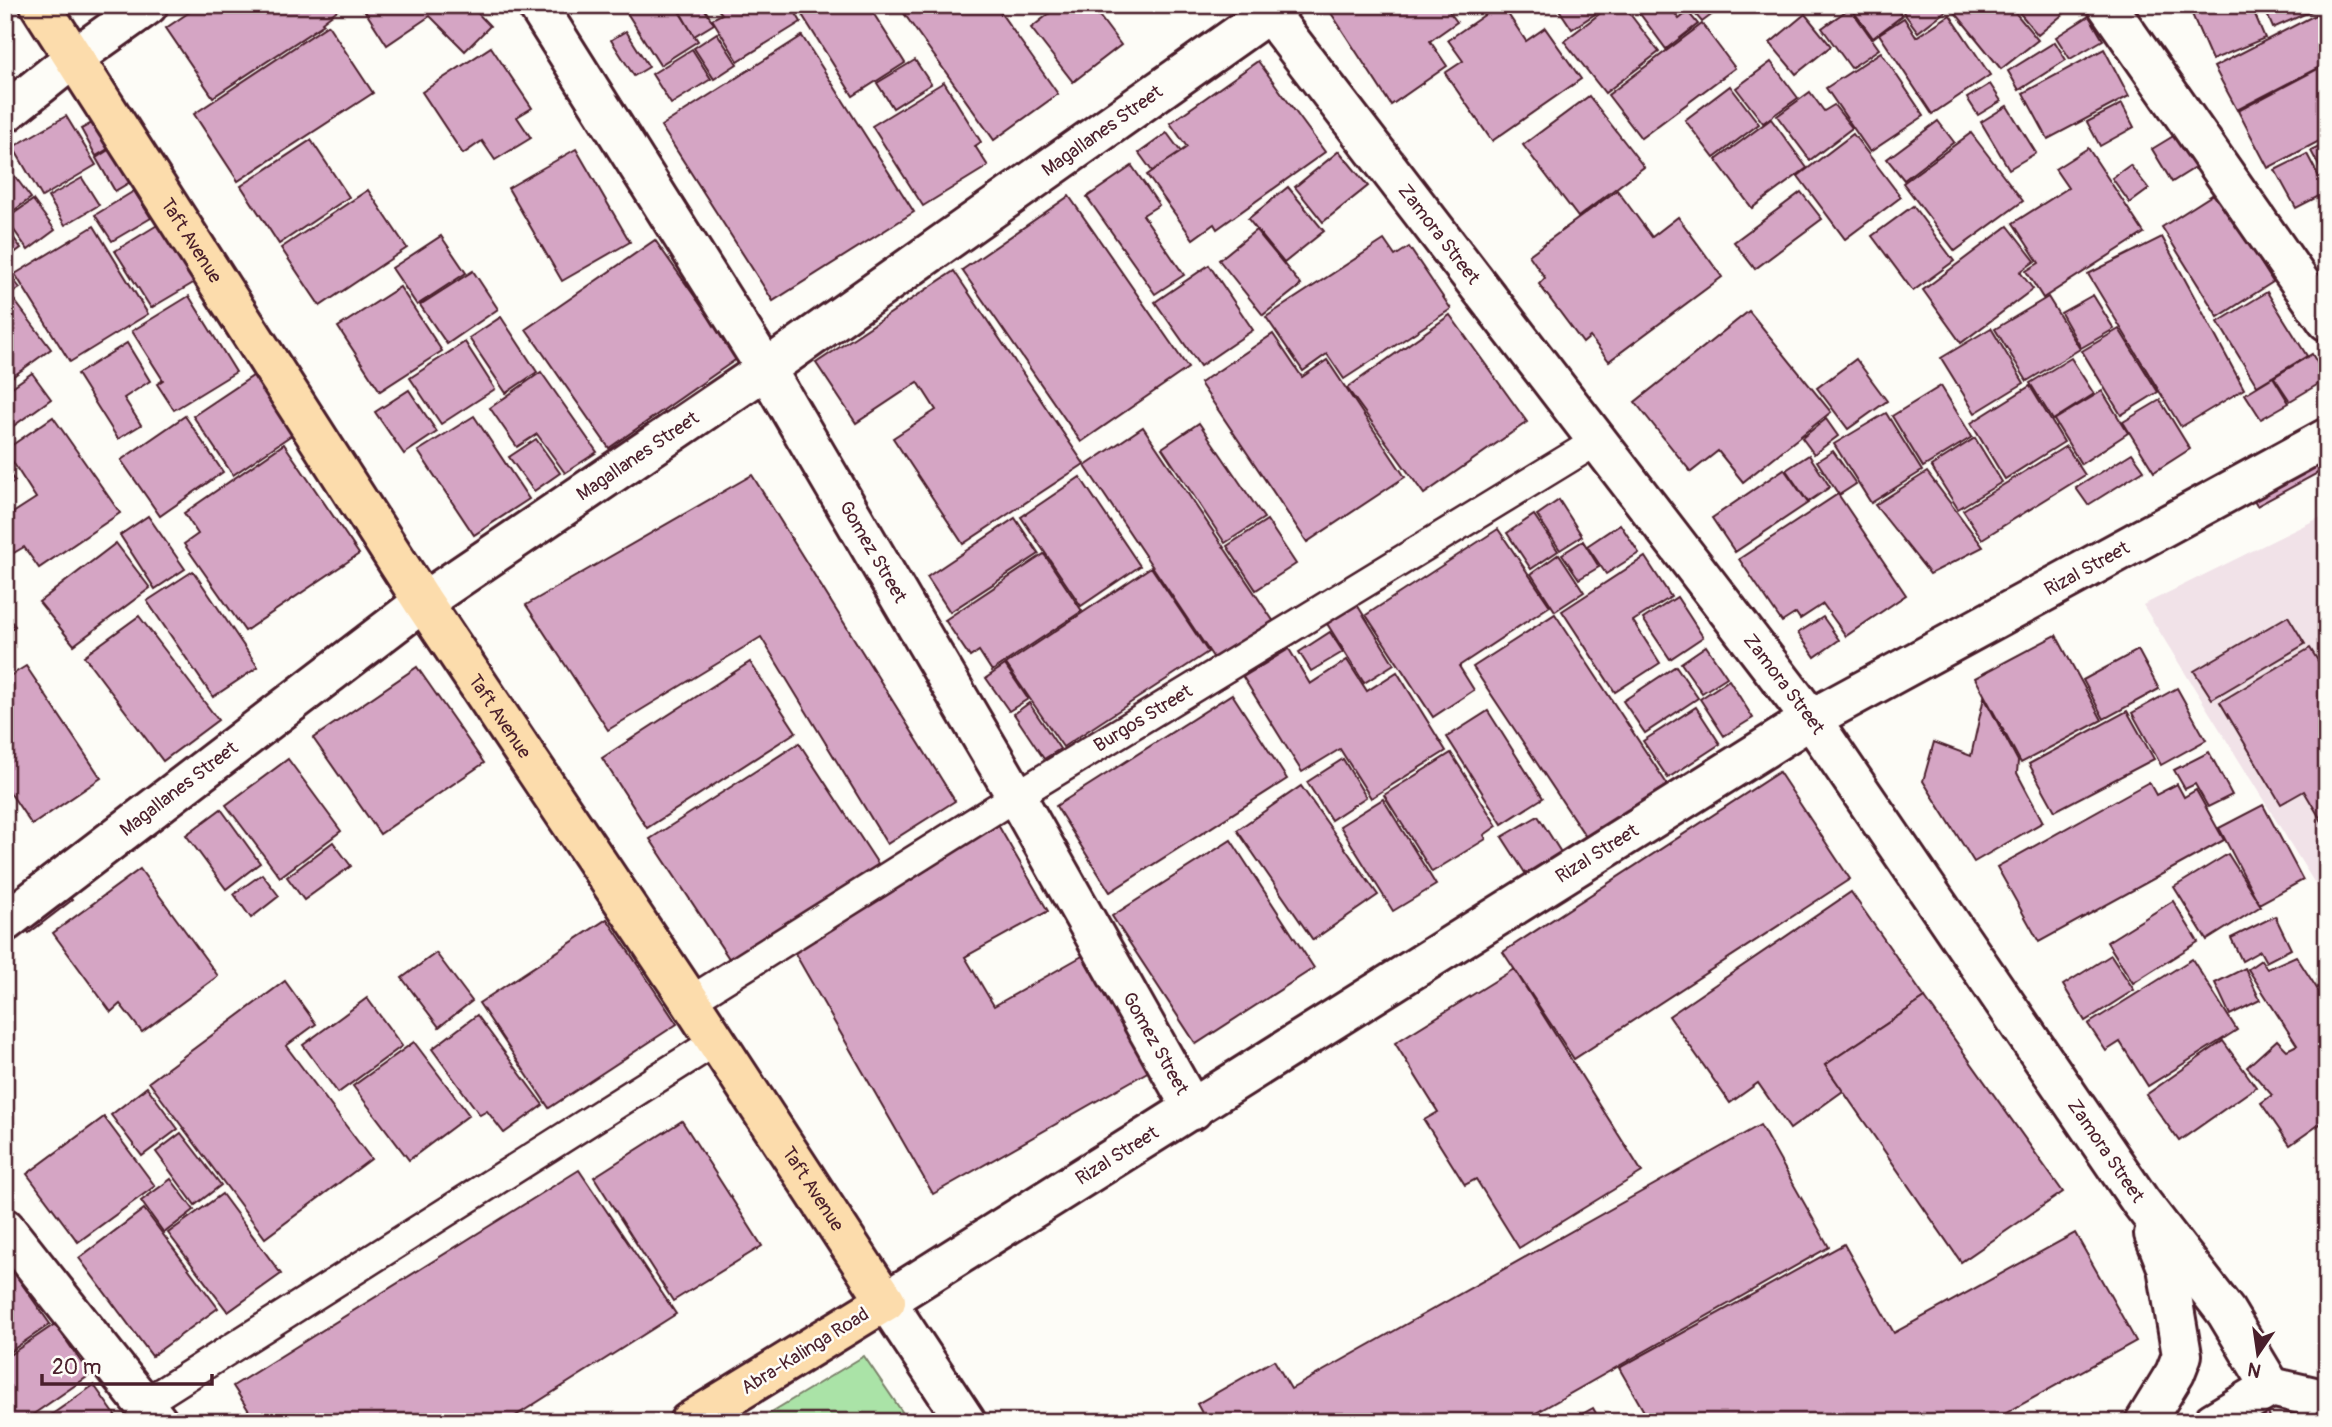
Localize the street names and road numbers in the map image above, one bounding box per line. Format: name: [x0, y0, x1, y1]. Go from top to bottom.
street label: Magallanes Street: [1037, 80, 1168, 182]
street label: Zamora Street: [1393, 179, 1485, 290]
street label: Taft Avenue: [155, 194, 228, 288]
street label: Magallanes Street: [572, 406, 704, 506]
street label: Gomez Street: [834, 497, 912, 607]
street label: Rizal Street: [2040, 536, 2134, 602]
street label: Zamora Street: [1738, 629, 1830, 739]
street label: Taft Avenue: [463, 670, 537, 764]
street label: Burgos Street: [1089, 679, 1197, 758]
street label: Magallanes Street: [115, 736, 243, 842]
street label: Rizal Street: [1551, 818, 1643, 889]
street label: Gomez Street: [1117, 988, 1194, 1099]
street label: Zamora Street: [2062, 1095, 2150, 1208]
street label: Rizal Street: [1071, 1120, 1163, 1191]
street label: Taft Avenue: [776, 1142, 850, 1236]
street label: Abra-Kalinga Road: [737, 1302, 873, 1400]

